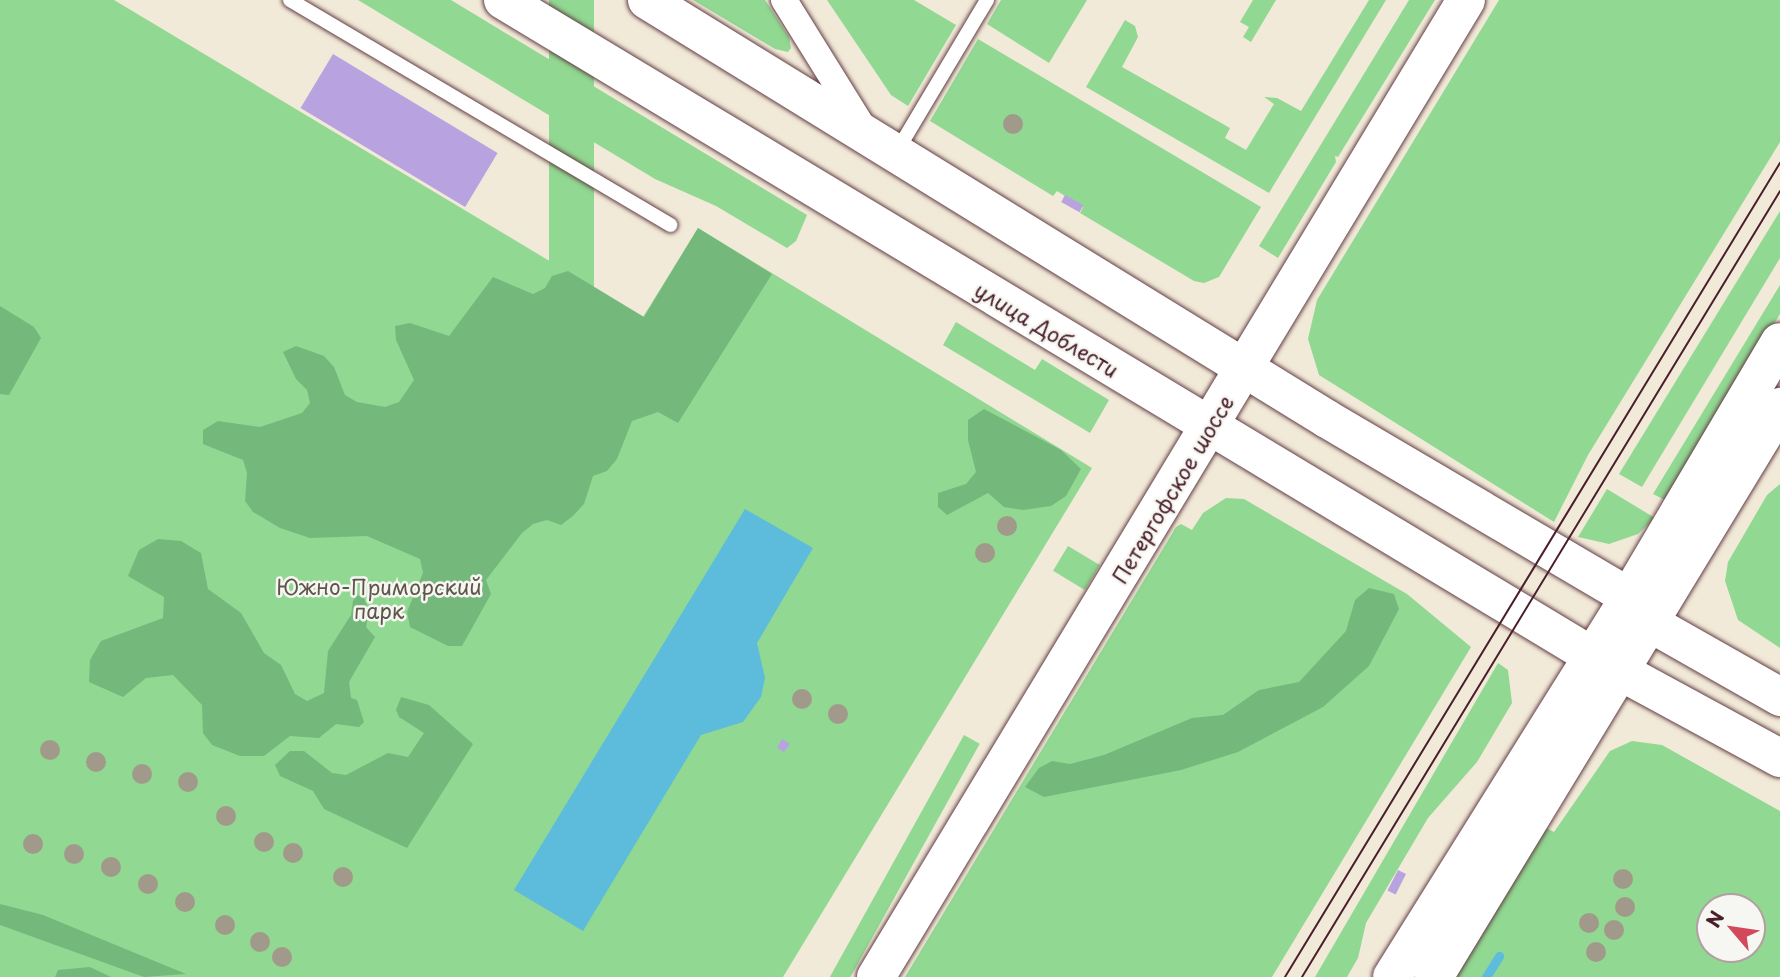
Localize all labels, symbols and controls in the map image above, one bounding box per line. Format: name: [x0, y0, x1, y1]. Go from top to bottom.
street label: улица Доблести: [970, 276, 1124, 382]
street label: Петергофское шоссе: [1106, 391, 1238, 587]
park label: Южно-Приморский парк: [276, 573, 482, 623]
north arrow: [1696, 893, 1766, 963]
text: N: [1698, 905, 1730, 932]

